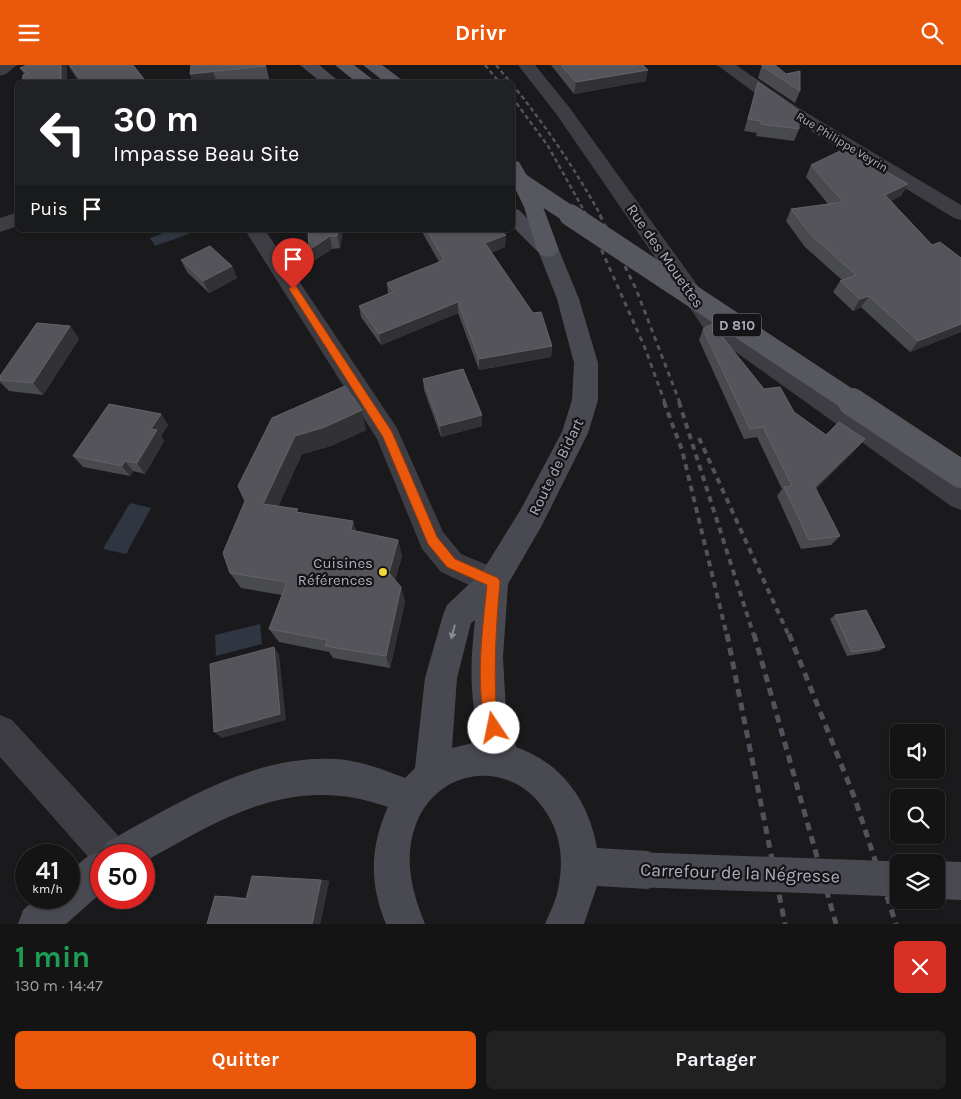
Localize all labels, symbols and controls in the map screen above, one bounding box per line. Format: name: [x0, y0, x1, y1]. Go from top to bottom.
icon: menu: [15, 19, 43, 47]
icon: search: [918, 19, 946, 47]
text: Drivr: [455, 20, 506, 46]
text: 30 m: [113, 99, 199, 140]
icon: left: [30, 100, 95, 165]
street label: Rue Philippe Veyrin: [794, 109, 890, 175]
text: Impasse Beau Site: [113, 141, 299, 167]
icon: arrive: [78, 195, 106, 223]
text: Puis: [30, 198, 68, 220]
street label: Rue des Mouettes: [623, 201, 707, 311]
pin: [272, 238, 314, 289]
icon: arrive: [279, 245, 307, 273]
road number: D 810: [713, 313, 761, 337]
street label: Route de Bidart: [525, 415, 587, 518]
place label: Cuisines Références: [298, 554, 373, 589]
marker: Cuisines Références: [377, 566, 389, 578]
one-way arrow: [449, 625, 457, 640]
position arrow: [467, 701, 519, 753]
map controls: [890, 724, 945, 909]
button: sound: [890, 724, 945, 779]
button: search: [890, 789, 945, 844]
speed limit sign: 50: [90, 844, 155, 909]
button: layers: [890, 854, 945, 909]
text: 41: [36, 856, 59, 885]
street label: Carrefour de la Négresse: [640, 859, 840, 887]
text: km/h: [32, 882, 63, 896]
text: 1 min: [15, 939, 90, 975]
button: close: [894, 941, 946, 993]
text: 130 m · 14:47: [15, 976, 103, 995]
button: Quitter: [15, 1031, 476, 1089]
button: Partager: [486, 1031, 946, 1089]

